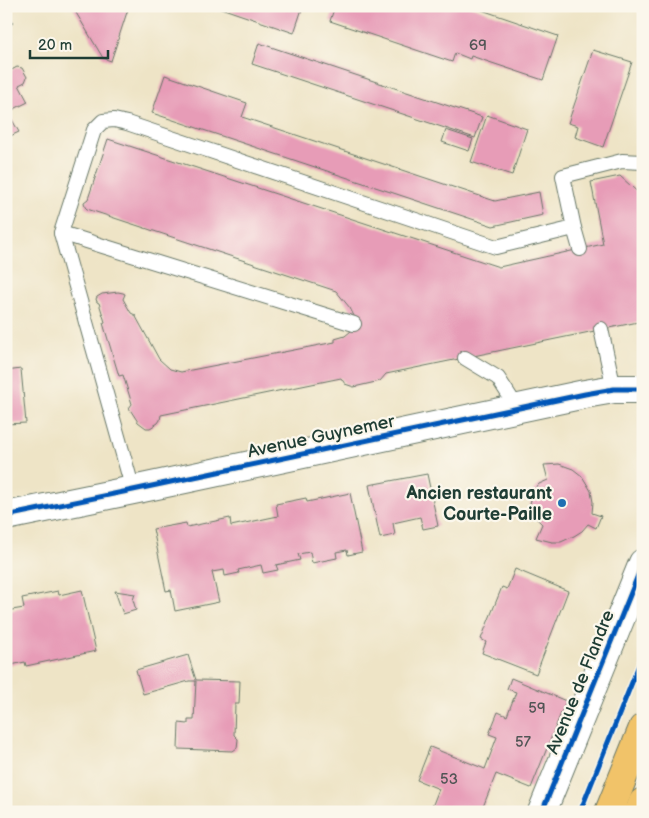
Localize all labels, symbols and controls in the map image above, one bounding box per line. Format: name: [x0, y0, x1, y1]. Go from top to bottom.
scale bar: [30, 28, 108, 60]
text: 20 m: [38, 36, 72, 55]
house number: 69: [469, 36, 487, 55]
street label: Avenue Guynemer: [246, 411, 397, 462]
place label: Ancien restaurant Courte-Paille: [405, 483, 552, 525]
marker: Ancien restaurant Courte-Paille: [556, 497, 568, 509]
street label: Avenue de Flandre: [542, 607, 619, 757]
house number: 59: [528, 699, 546, 718]
house number: 57: [515, 733, 532, 752]
house number: 53: [440, 770, 458, 789]

